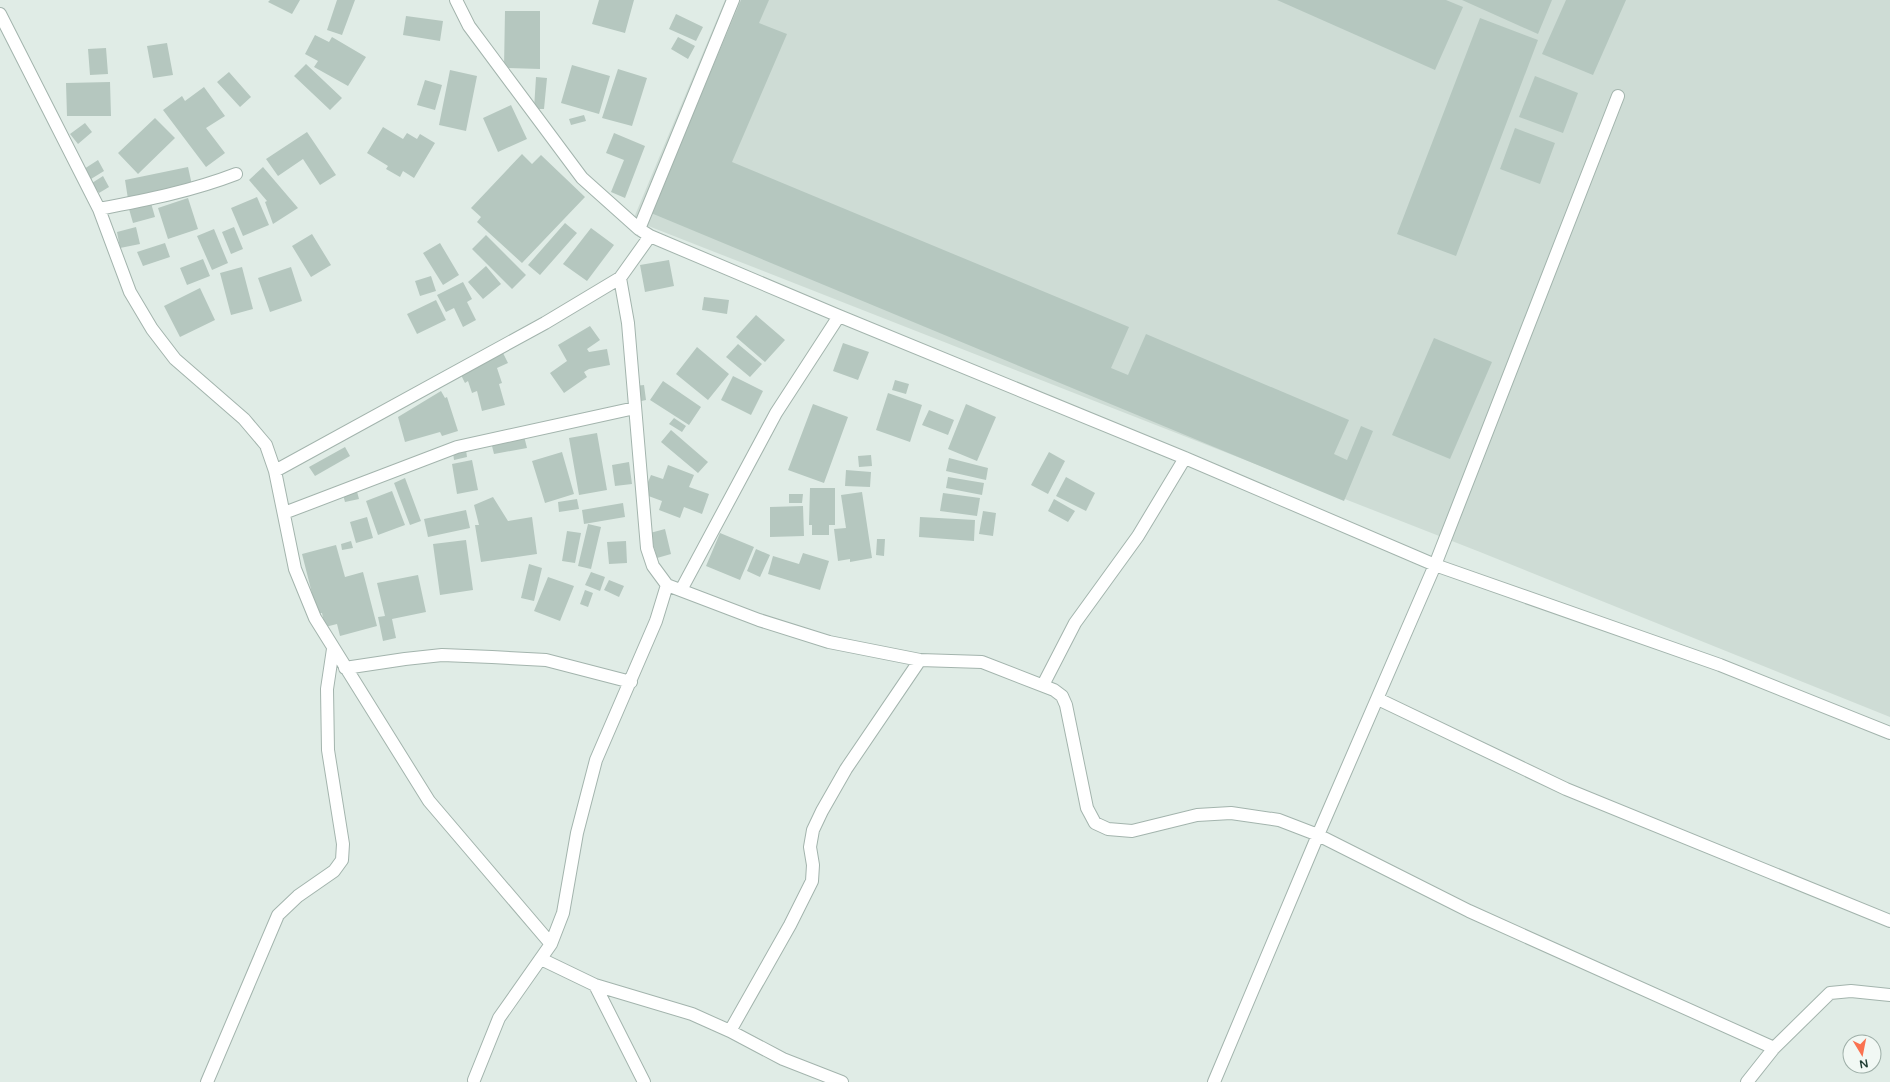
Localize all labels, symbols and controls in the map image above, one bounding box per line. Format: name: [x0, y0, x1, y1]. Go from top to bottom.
north arrow: [1842, 1034, 1882, 1074]
text: N: [1858, 1056, 1869, 1071]

